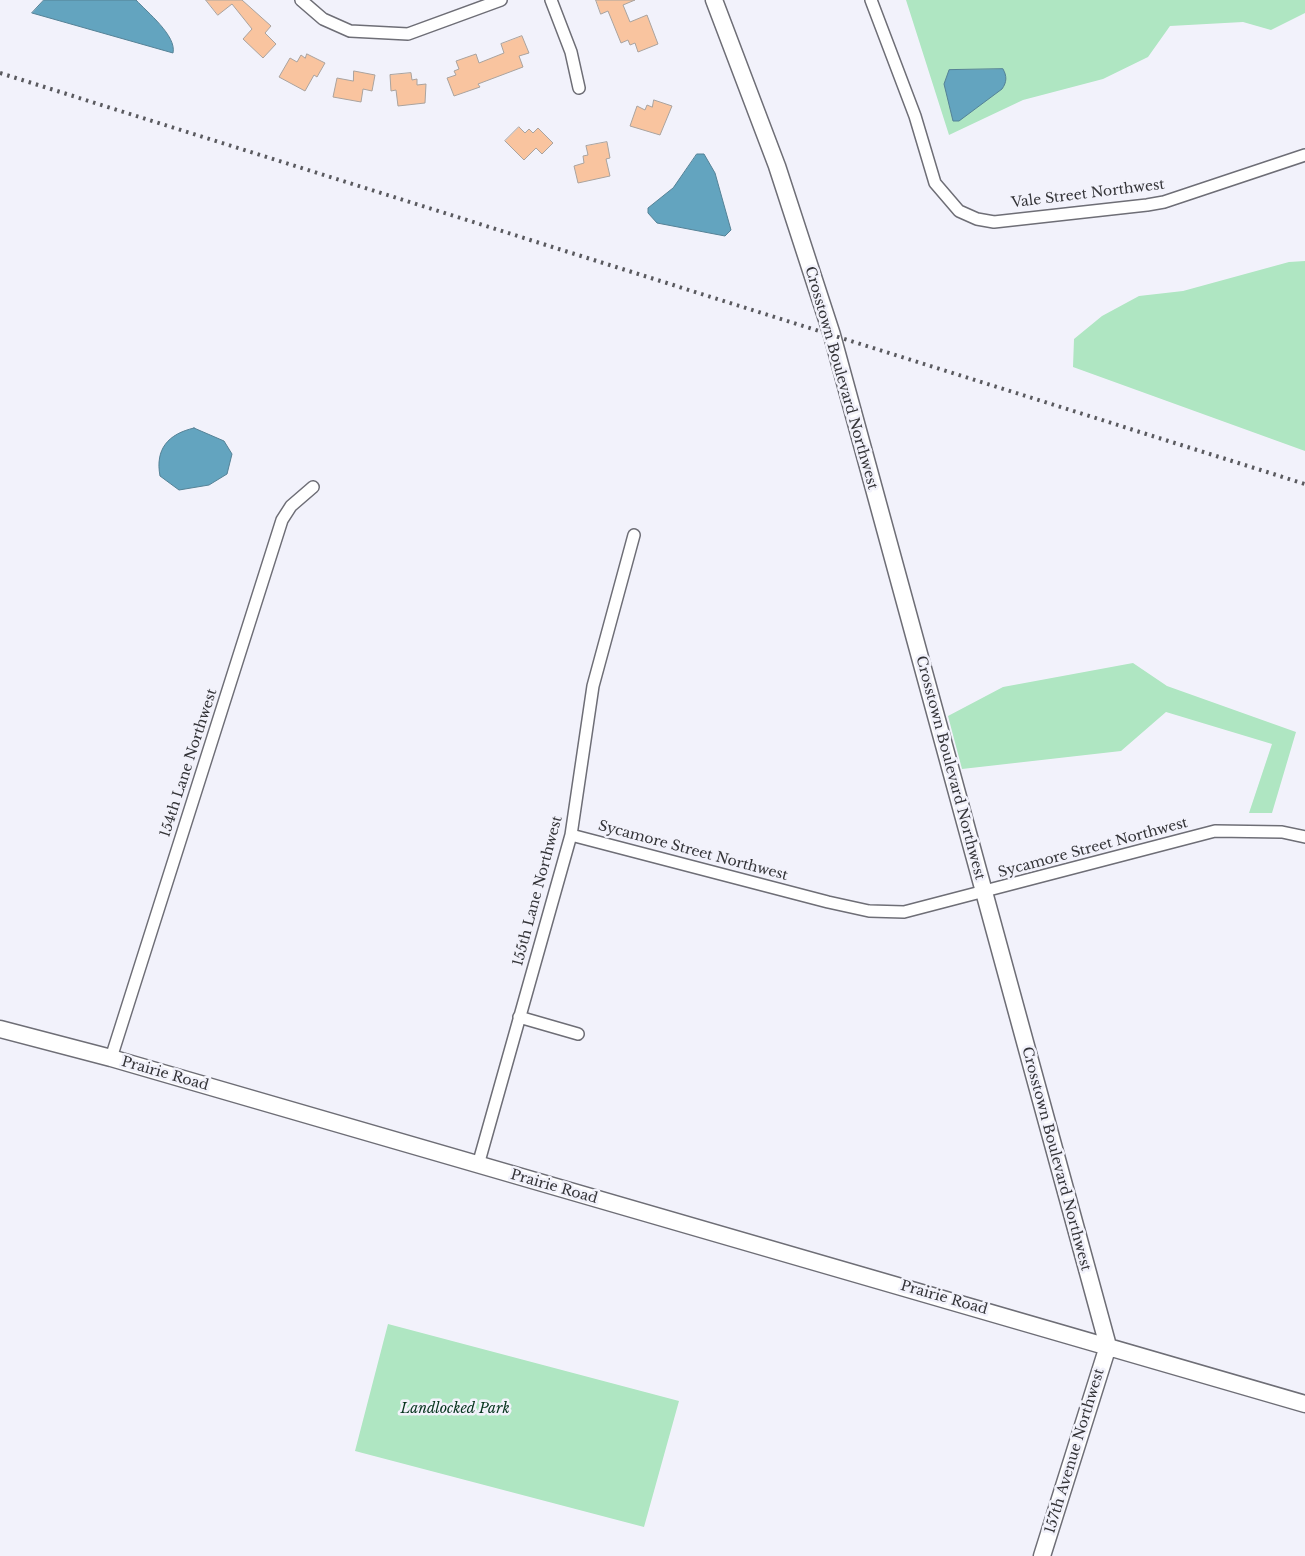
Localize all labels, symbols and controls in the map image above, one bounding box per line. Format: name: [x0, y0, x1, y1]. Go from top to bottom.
street label: Vale Street Northwest: [1010, 176, 1166, 212]
street label: Crosstown Boulevard Northwest: [801, 265, 881, 491]
street label: Crosstown Boulevard Northwest: [912, 654, 988, 882]
street label: 154th Lane Northwest: [157, 687, 221, 839]
street label: 155th Lane Northwest: [510, 814, 566, 968]
street label: Sycamore Street Northwest: [996, 815, 1190, 881]
street label: Sycamore Street Northwest: [596, 818, 790, 884]
street label: Crosstown Boulevard Northwest: [1018, 1045, 1094, 1273]
street label: Prairie Road: [120, 1054, 210, 1094]
street label: Prairie Road: [509, 1167, 599, 1207]
street label: Prairie Road: [899, 1278, 989, 1318]
street label: 157th Avenue Northwest: [1042, 1367, 1108, 1535]
park label: Landlocked Park: [400, 1401, 510, 1417]

